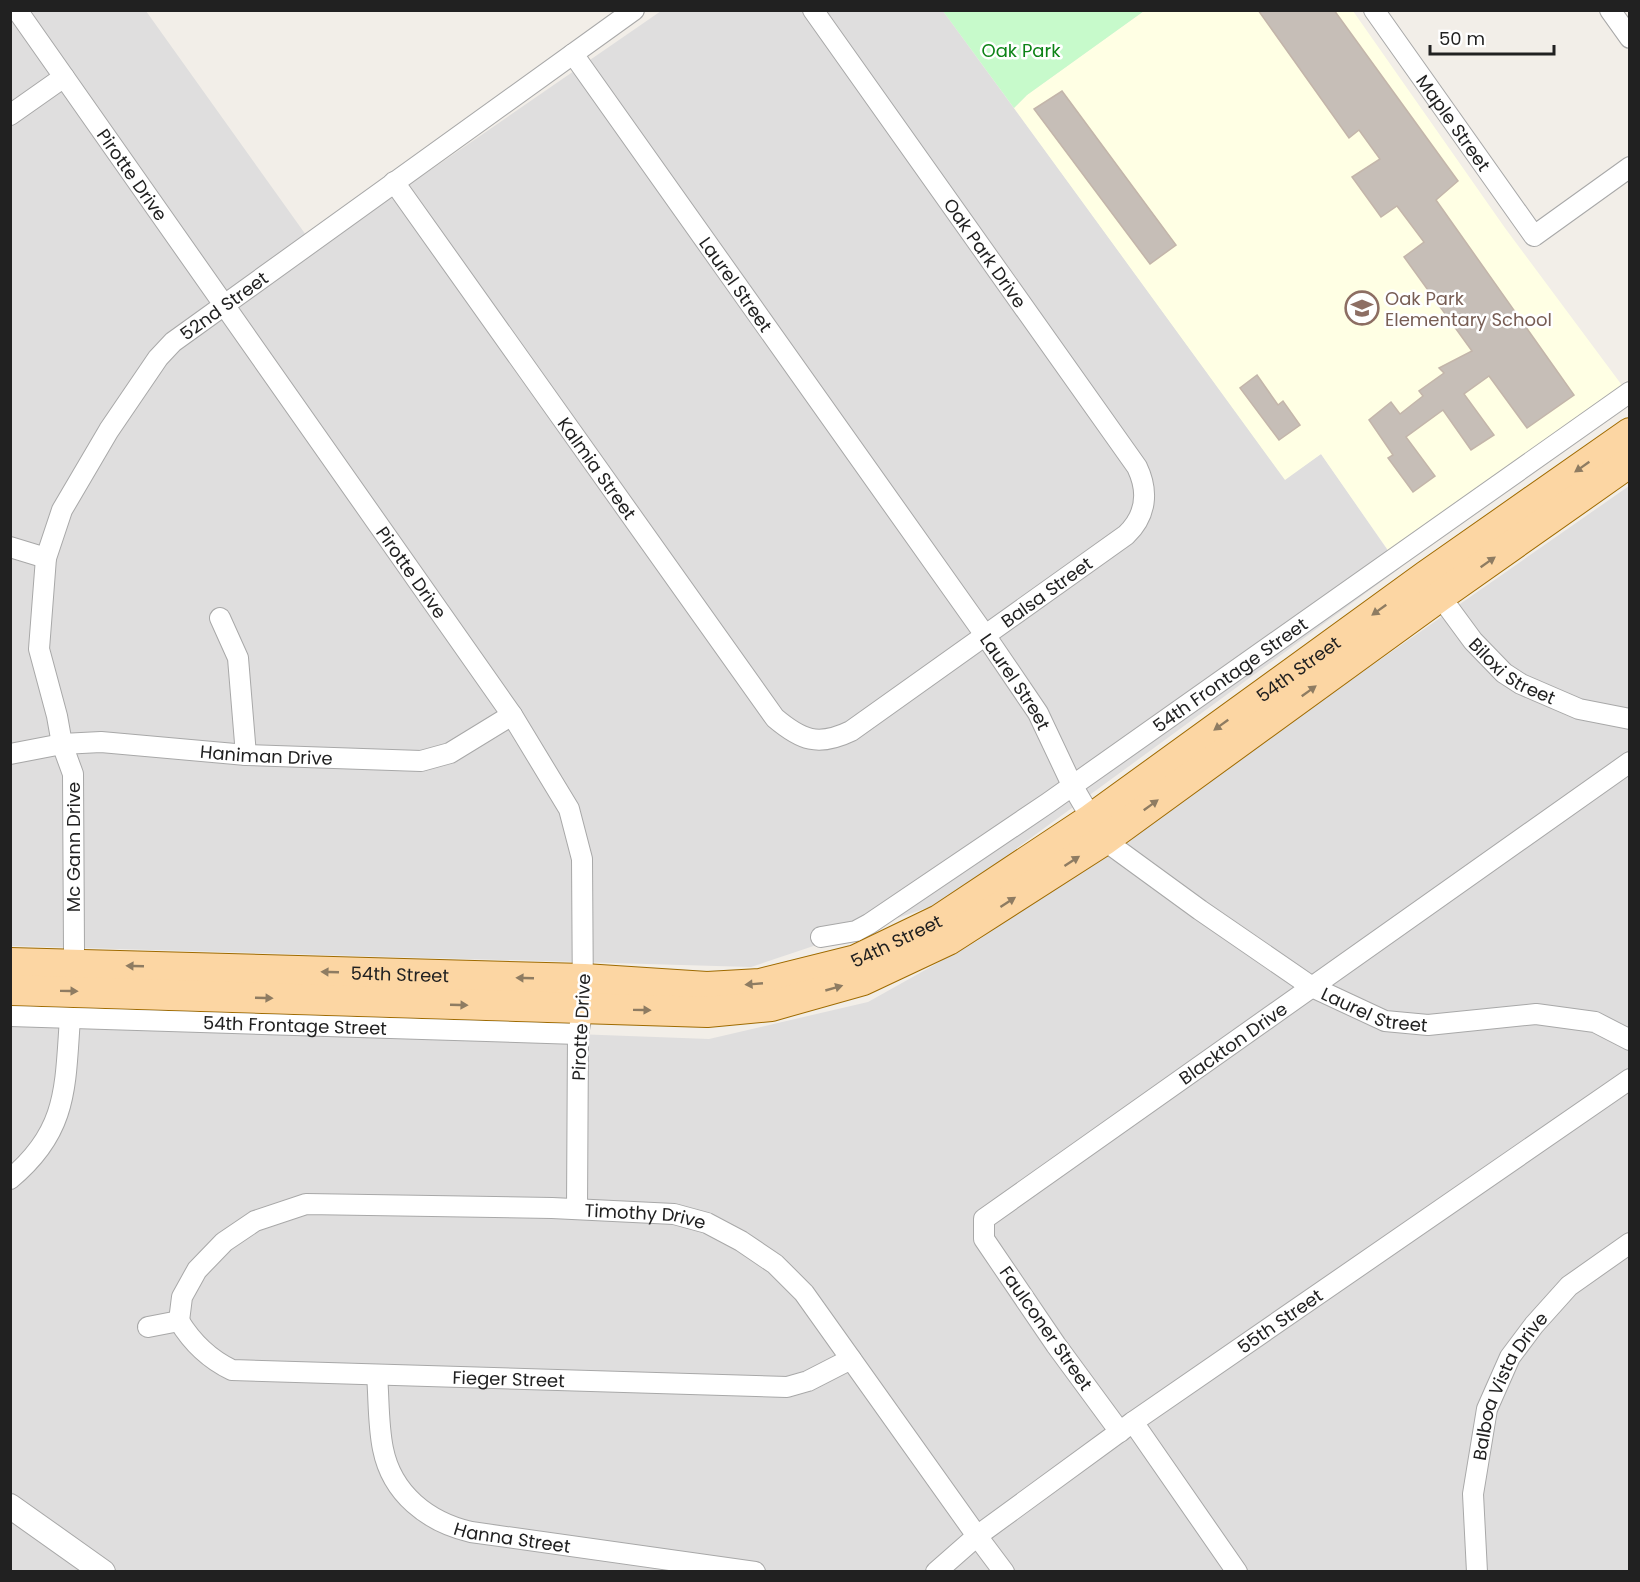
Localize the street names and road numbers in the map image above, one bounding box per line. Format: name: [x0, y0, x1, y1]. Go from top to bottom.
street label: Maple Street: [1411, 69, 1497, 176]
street label: Pirotte Drive: [91, 123, 174, 226]
street label: Oak Park Drive: [938, 193, 1032, 313]
street label: Laurel Street: [694, 231, 779, 337]
street label: 52nd Street: [175, 265, 273, 346]
street label: Kalmia Street: [552, 412, 642, 524]
street label: Pirotte Drive: [371, 521, 453, 623]
street label: Balsa Street: [996, 551, 1097, 633]
street label: 54th Frontage Street: [1147, 611, 1312, 738]
street label: Laurel Street: [975, 628, 1057, 734]
street label: 54th Street: [1251, 630, 1345, 708]
street label: Biloxi Street: [1463, 632, 1559, 710]
street label: Haniman Drive: [199, 738, 333, 770]
street label: Mc Gann Drive: [61, 782, 86, 912]
street label: 54th Street: [846, 908, 946, 973]
street label: 54th Street: [350, 960, 449, 988]
street label: Pirotte Drive: [566, 973, 596, 1081]
street label: Laurel Street: [1317, 981, 1429, 1037]
street label: Blackton Drive: [1174, 996, 1292, 1090]
street label: 54th Frontage Street: [202, 1010, 387, 1040]
street label: Timothy Drive: [584, 1197, 709, 1235]
street label: Faulconer Street: [994, 1261, 1098, 1395]
street label: 55th Street: [1232, 1283, 1327, 1359]
street label: Balboa Vista Drive: [1466, 1306, 1553, 1462]
street label: Fieger Street: [452, 1364, 565, 1393]
street label: Hanna Street: [451, 1515, 572, 1558]

